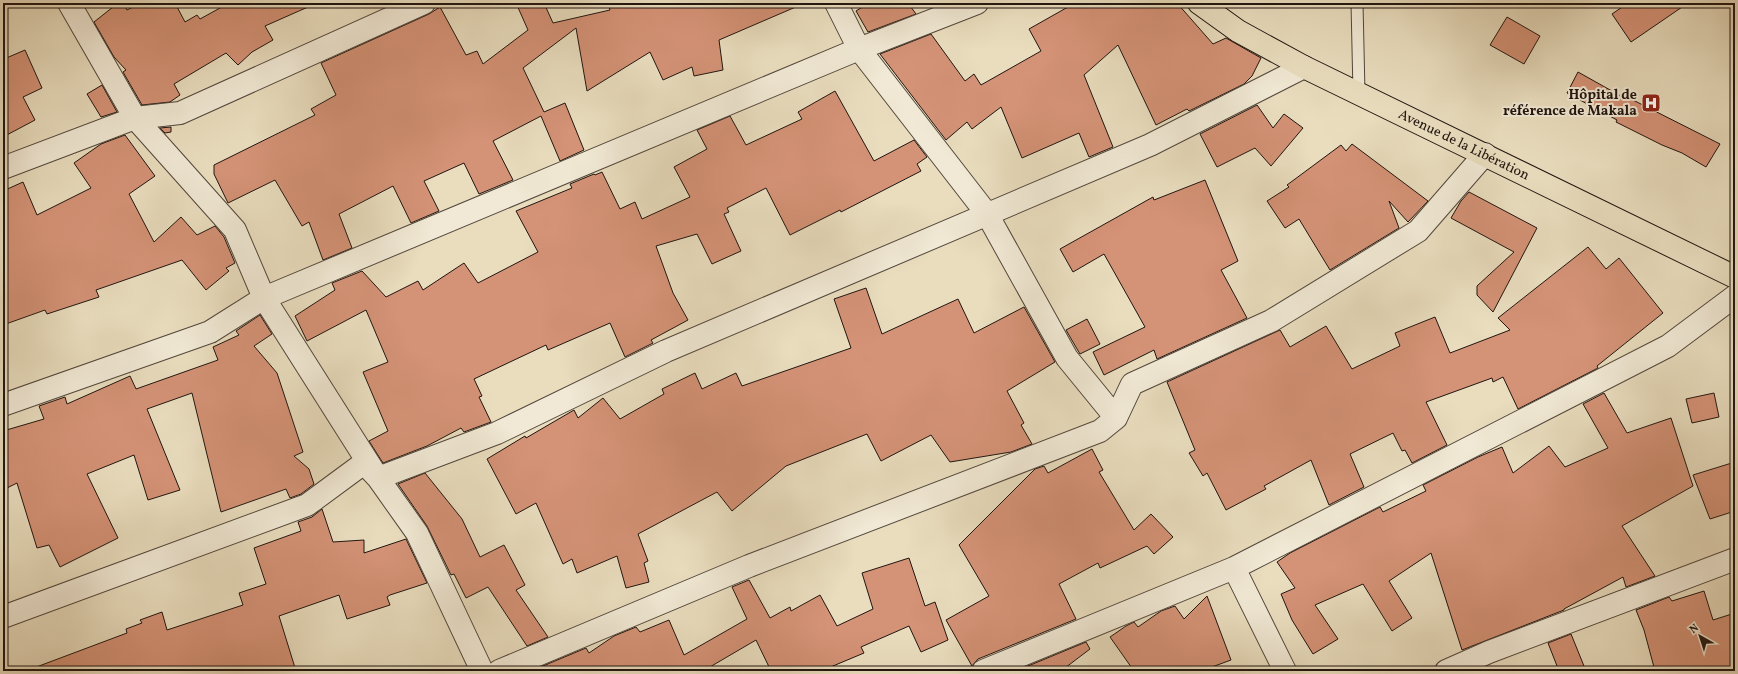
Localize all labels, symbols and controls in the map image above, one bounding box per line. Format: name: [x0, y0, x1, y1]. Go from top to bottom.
place label: Hôpital de référence de Makala: [1503, 86, 1637, 121]
hospital icon: Hôpital de référence de Makala: [1640, 92, 1662, 114]
street label: Avenue de la Libération: [1395, 105, 1533, 185]
north arrow: [1680, 616, 1720, 656]
text: N: [1687, 621, 1702, 638]

